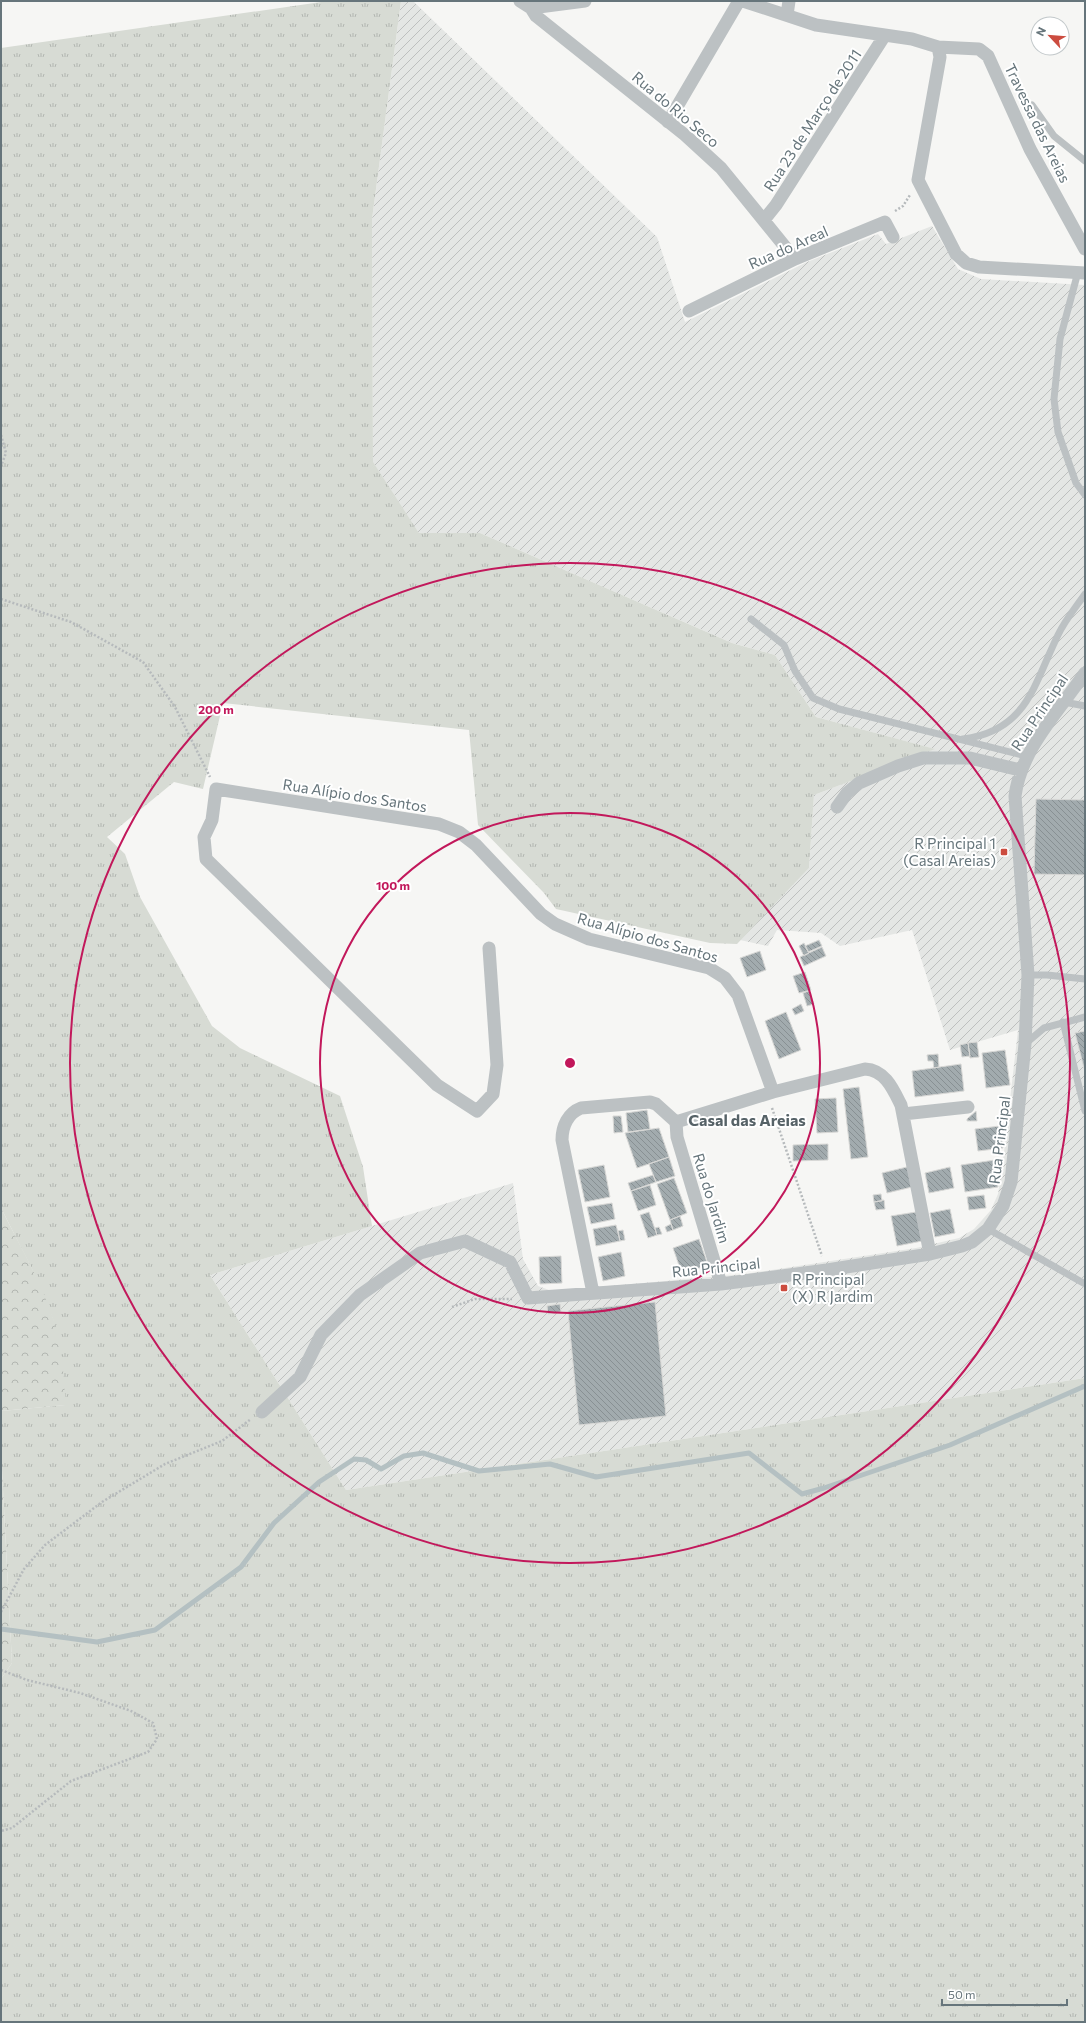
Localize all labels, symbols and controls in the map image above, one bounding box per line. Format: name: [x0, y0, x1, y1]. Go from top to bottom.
north arrow: [1030, 16, 1070, 56]
text: N: [1033, 25, 1048, 38]
street label: Rua 23 de Março de 2011: [759, 46, 865, 194]
street label: Travessa das Areias: [1001, 60, 1075, 186]
street label: Rua do Rio Seco: [629, 67, 723, 151]
street label: Rua do Areal: [745, 221, 831, 273]
street label: Rua Principal: [1007, 670, 1071, 754]
text: 200 m: [198, 702, 234, 716]
street label: Rua Alípio dos Santos: [282, 775, 429, 815]
place label: R Principal 1 (Casal Areias): [903, 834, 996, 869]
marker: R Principal 1 (Casal Areias): [999, 847, 1009, 857]
text: 100 m: [376, 878, 410, 892]
street label: Rua Alípio dos Santos: [575, 908, 721, 966]
centre of rings: [563, 1056, 577, 1070]
street label: Rua Principal: [985, 1095, 1013, 1185]
district label: Casal das Areias: [688, 1110, 806, 1129]
street label: Rua do Jardim: [690, 1151, 734, 1245]
street label: Rua Principal: [671, 1253, 761, 1281]
place label: R Principal (X) R Jardim: [792, 1270, 873, 1305]
marker: R Principal (X) R Jardim: [779, 1283, 789, 1293]
scale bar: [942, 1981, 1067, 2007]
text: 50 m: [948, 1987, 976, 2001]

